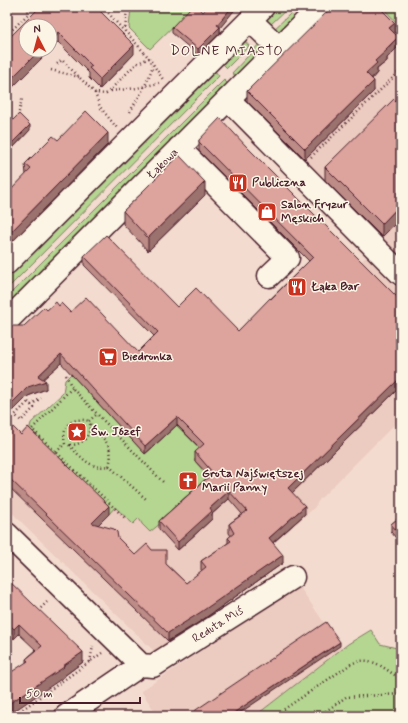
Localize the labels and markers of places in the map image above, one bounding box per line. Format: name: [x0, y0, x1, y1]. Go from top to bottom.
restaurant icon: Publiczna: [227, 172, 249, 194]
place label: Publiczna: [252, 175, 306, 191]
place label: Salon Fryzur Męskich: [281, 197, 349, 227]
shop icon: Salon Fryzur Męskich: [256, 201, 278, 223]
restaurant icon: Łąka Bar: [286, 276, 308, 298]
place label: Łąka Bar: [311, 279, 360, 295]
supermarket icon: Biedronka: [97, 346, 119, 368]
place label: Biedronka: [122, 349, 172, 365]
place icon: Św. Józef: [66, 421, 88, 443]
place label: Św. Józef: [91, 424, 142, 440]
place label: Grota Najświętszej Marii Panny: [202, 466, 303, 496]
church icon: Grota Najświętszej Marii Panny: [177, 470, 199, 492]

